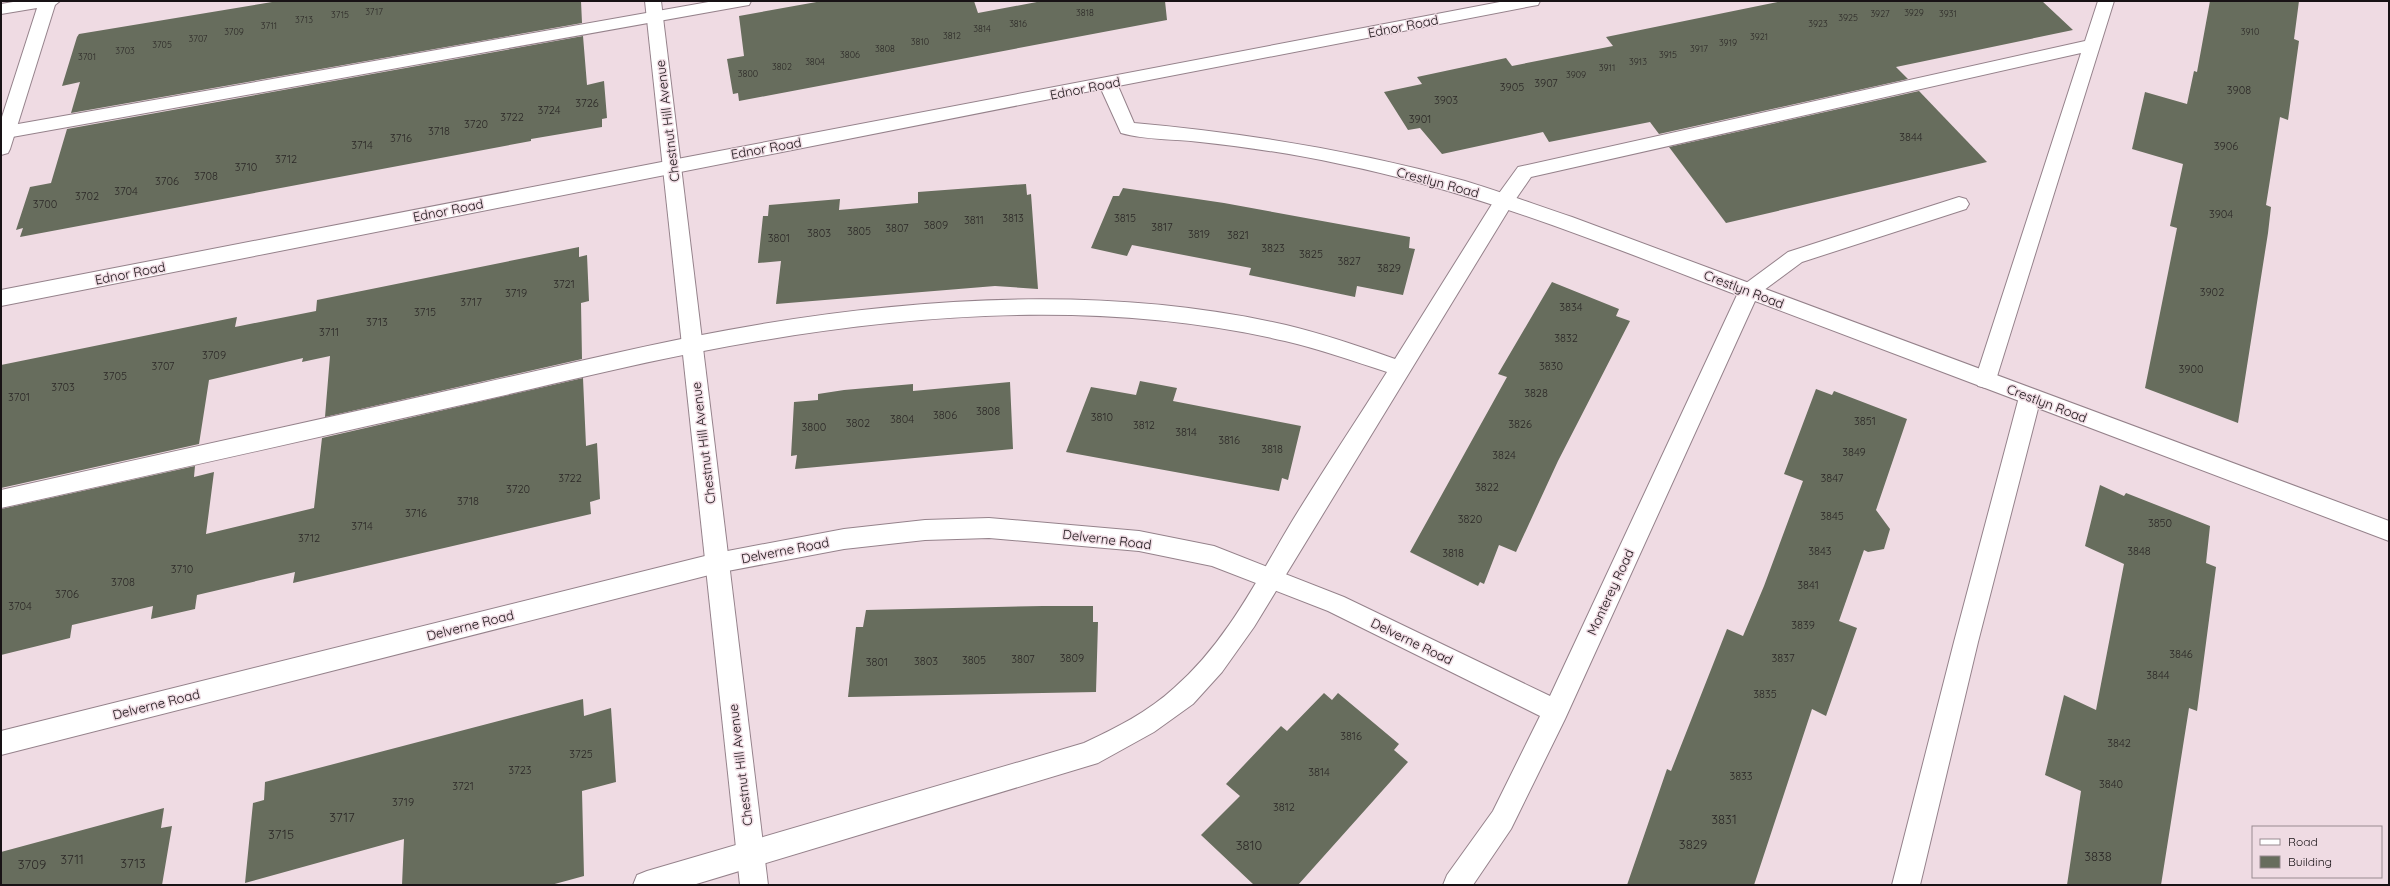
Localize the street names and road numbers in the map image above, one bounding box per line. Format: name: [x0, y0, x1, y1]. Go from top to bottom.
street label: Ednor Road: [1366, 11, 1440, 41]
street label: Chestnut Hill Avenue: [652, 59, 682, 183]
street label: Ednor Road: [1048, 73, 1122, 103]
street label: Ednor Road: [729, 134, 803, 162]
street label: Crestlyn Road: [1395, 163, 1481, 201]
street label: Ednor Road: [411, 195, 485, 225]
street label: Ednor Road: [93, 258, 167, 288]
street label: Crestlyn Road: [1702, 266, 1786, 312]
street label: Crestlyn Road: [2005, 380, 2089, 426]
street label: Chestnut Hill Avenue: [688, 381, 718, 505]
street label: Delverne Road: [1062, 526, 1152, 552]
street label: Delverne Road: [740, 534, 830, 566]
street label: Monterey Road: [1583, 546, 1637, 638]
street label: Delverne Road: [425, 606, 515, 644]
street label: Delverne Road: [1368, 614, 1456, 668]
street label: Delverne Road: [111, 685, 201, 723]
street label: Chestnut Hill Avenue: [725, 703, 755, 827]

